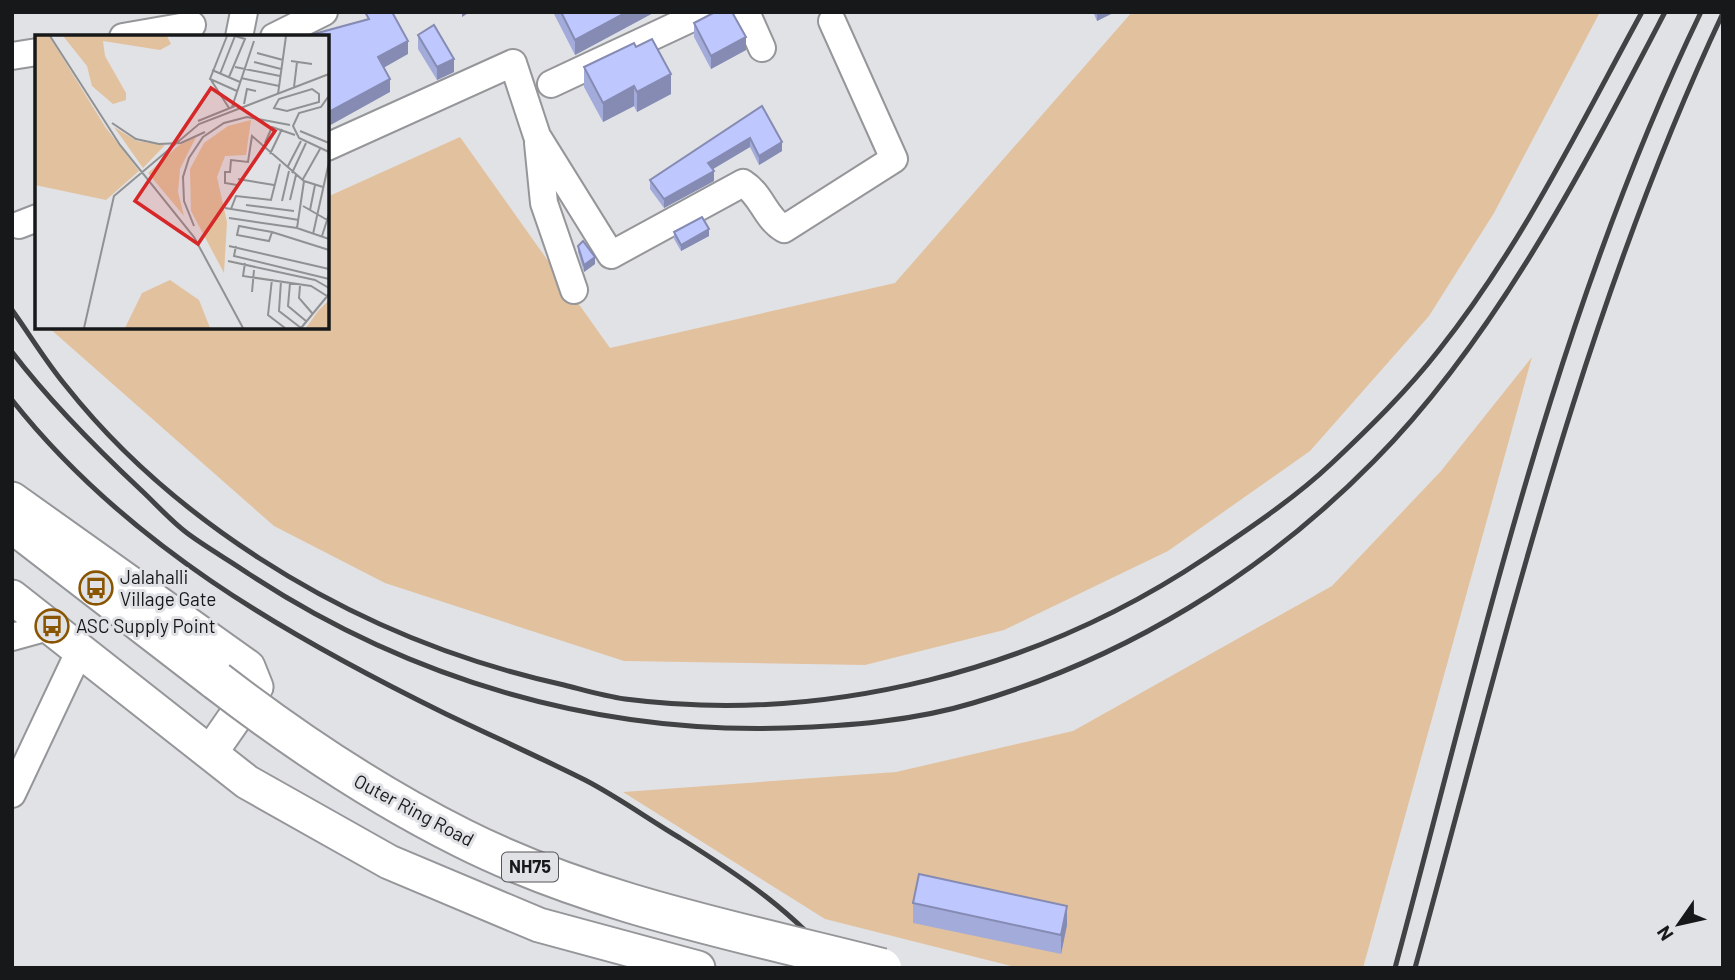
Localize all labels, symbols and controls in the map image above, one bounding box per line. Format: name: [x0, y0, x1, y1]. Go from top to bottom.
inset map: [35, 35, 329, 329]
place label: Jalahalli Village Gate: [120, 565, 216, 610]
bus stop icon: Jalahalli Village Gate: [77, 569, 115, 607]
bus stop icon: ASC Supply Point: [33, 607, 71, 645]
place label: ASC Supply Point: [76, 614, 216, 637]
street label: Outer Ring Road: [350, 768, 478, 851]
road number: NH75: [502, 852, 558, 882]
north arrow: [1644, 889, 1714, 959]
text: N: [1651, 922, 1678, 945]

